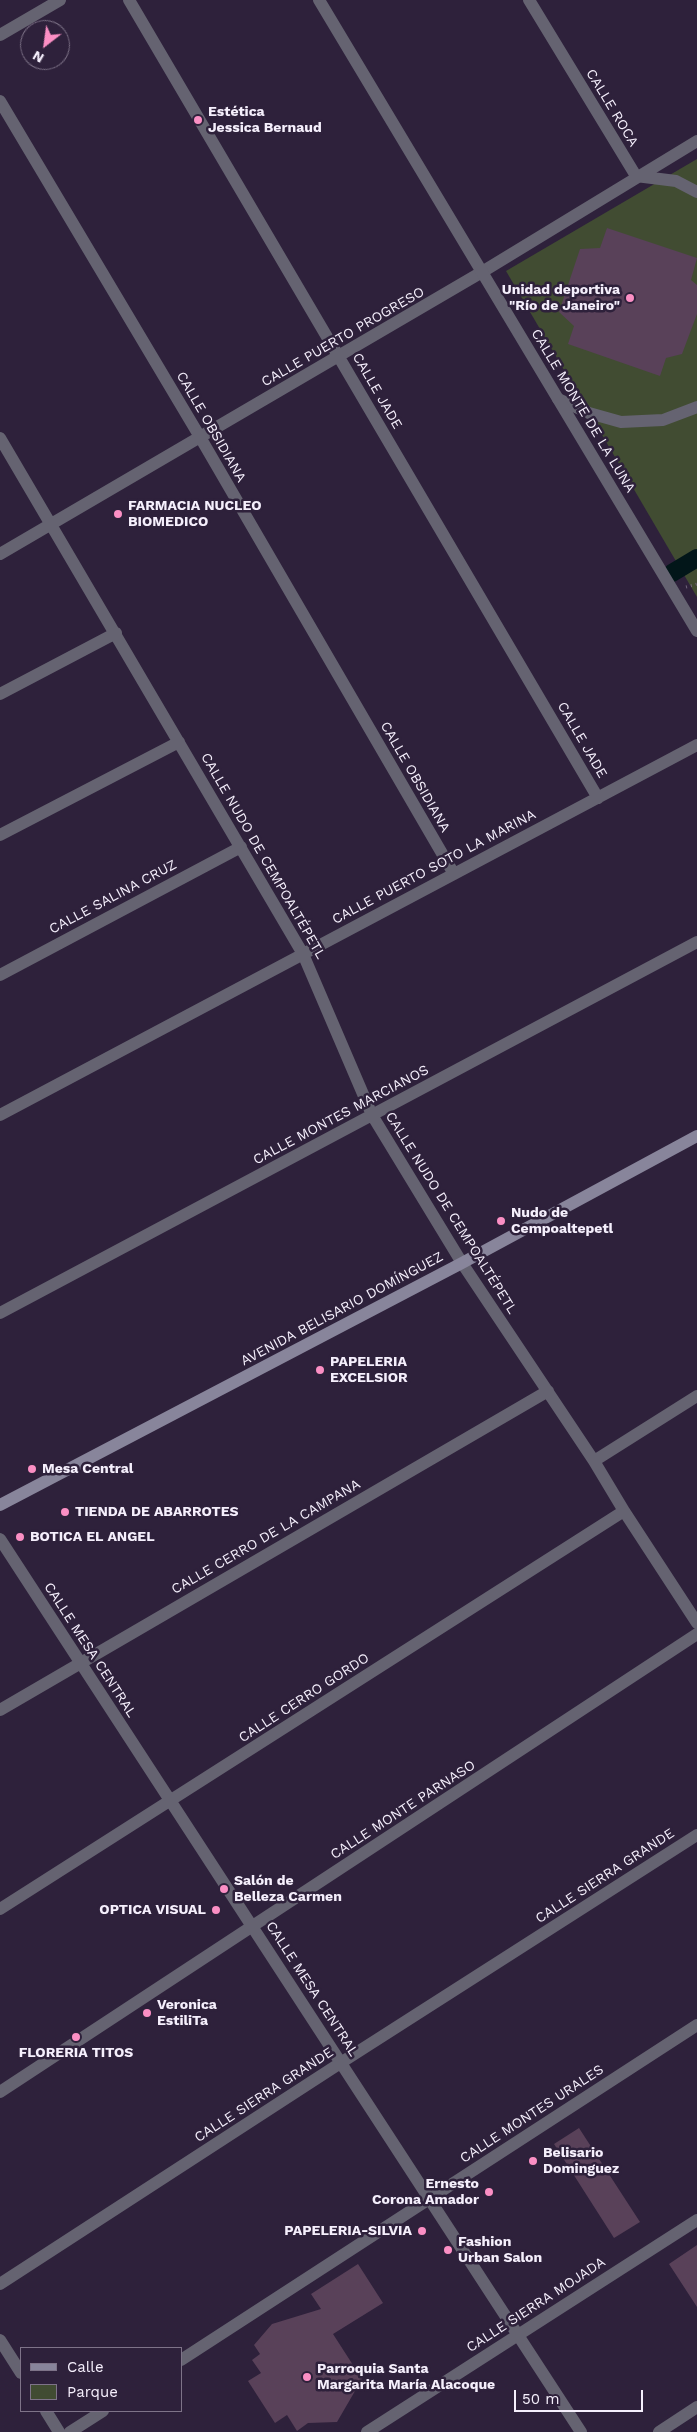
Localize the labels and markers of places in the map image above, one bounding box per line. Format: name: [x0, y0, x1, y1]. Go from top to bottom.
place label: Estética Jessica Bernaud: [208, 104, 322, 136]
marker: Estética Jessica Bernaud: [192, 114, 204, 126]
place label: Unidad deportiva "Río de Janeiro": [502, 282, 620, 314]
marker: Unidad deportiva "Río de Janeiro": [624, 292, 636, 304]
place label: FARMACIA NUCLEO BIOMEDICO: [128, 498, 261, 530]
marker: FARMACIA NUCLEO BIOMEDICO: [112, 508, 124, 520]
place label: Nudo de Cempoaltepetl: [511, 1205, 613, 1238]
marker: Nudo de Cempoaltepetl: [495, 1215, 507, 1227]
place label: PAPELERIA EXCELSIOR: [330, 1354, 408, 1386]
marker: PAPELERIA EXCELSIOR: [314, 1364, 326, 1376]
place label: Mesa Central: [42, 1461, 133, 1477]
marker: Mesa Central: [26, 1463, 38, 1475]
place label: TIENDA DE ABARROTES: [75, 1504, 239, 1520]
marker: TIENDA DE ABARROTES: [59, 1506, 71, 1518]
place label: BOTICA EL ANGEL: [30, 1529, 155, 1545]
marker: BOTICA EL ANGEL: [14, 1531, 26, 1543]
place label: Salón de Belleza Carmen: [234, 1873, 342, 1905]
marker: Salón de Belleza Carmen: [218, 1883, 230, 1895]
place label: OPTICA VISUAL: [99, 1902, 206, 1918]
marker: OPTICA VISUAL: [210, 1904, 222, 1916]
place label: Veronica EstiliTa: [157, 1997, 217, 2030]
marker: Veronica EstiliTa: [141, 2007, 153, 2019]
marker: FLORERIA TITOS: [70, 2031, 82, 2043]
place label: FLORERIA TITOS: [19, 2045, 133, 2061]
place label: Belisario Dominguez: [543, 2145, 619, 2178]
marker: Belisario Dominguez: [527, 2155, 539, 2167]
place label: Ernesto Corona Amador: [372, 2176, 479, 2208]
marker: Ernesto Corona Amador: [483, 2186, 495, 2198]
place label: PAPELERIA-SILVIA: [284, 2223, 412, 2239]
marker: PAPELERIA-SILVIA: [416, 2225, 428, 2237]
place label: Fashion Urban Salon: [458, 2234, 542, 2266]
marker: Fashion Urban Salon: [442, 2244, 454, 2256]
place label: Parroquia Santa Margarita María Alacoque: [317, 2361, 495, 2394]
marker: Parroquia Santa Margarita María Alacoque: [301, 2371, 313, 2383]

